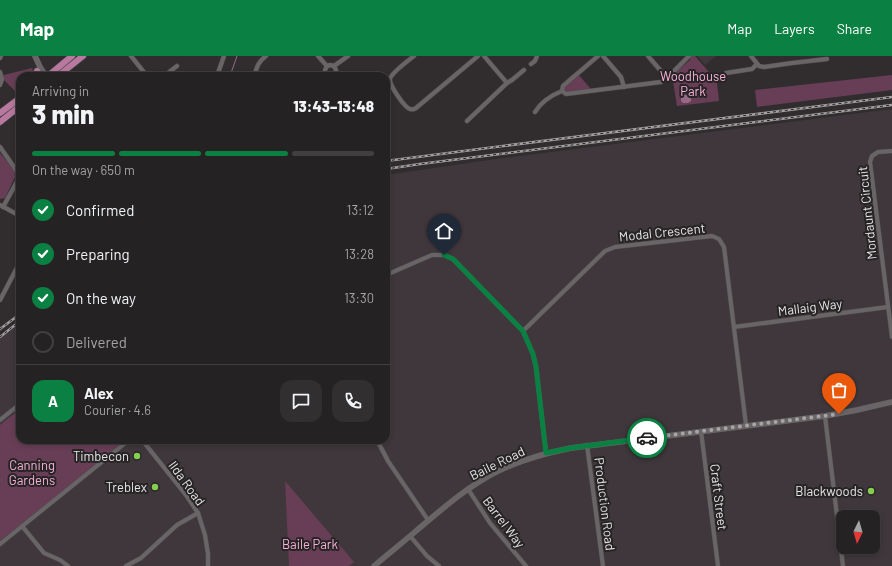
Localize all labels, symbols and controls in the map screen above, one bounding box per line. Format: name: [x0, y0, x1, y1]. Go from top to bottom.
text: Map: [20, 17, 54, 40]
text: Map: [727, 20, 752, 37]
text: Layers: [774, 20, 815, 37]
text: Share: [837, 20, 872, 37]
park label: Woodhouse Park: [660, 68, 726, 99]
text: Arriving in: [32, 83, 89, 99]
text: 13:43–13:48: [293, 97, 374, 115]
text: 3 min: [32, 98, 94, 129]
text: On the way · 650 m: [32, 162, 135, 178]
street label: Mordaunt Circuit: [854, 166, 880, 260]
icon: check: [32, 199, 54, 221]
text: Confirmed: [66, 201, 134, 219]
text: 13:12: [347, 202, 374, 218]
pin: [427, 214, 461, 255]
icon: home: [433, 220, 455, 242]
street label: Modal Crescent: [618, 220, 706, 244]
icon: check: [32, 243, 54, 265]
text: Preparing: [66, 245, 130, 263]
text: 13:28: [345, 246, 374, 262]
icon: check: [32, 287, 54, 309]
text: On the way: [66, 289, 136, 307]
text: 13:30: [344, 290, 374, 306]
street label: Mallaig Way: [777, 295, 843, 319]
text: Delivered: [66, 333, 127, 351]
pin: [822, 373, 856, 414]
icon: bag: [828, 379, 850, 401]
button: chat: [280, 380, 322, 422]
button: phone: [332, 380, 374, 422]
text: Alex: [84, 384, 114, 402]
text: A: [48, 392, 58, 410]
text: Courier · 4.6: [84, 402, 151, 418]
courier: [627, 418, 667, 458]
icon: car: [636, 427, 658, 449]
street label: Baile Road: [467, 443, 527, 483]
place label: Timbecon: [73, 448, 129, 464]
marker: Timbecon: [132, 451, 142, 461]
street label: Production Road: [591, 456, 619, 552]
park label: Canning Gardens: [9, 457, 55, 488]
street label: Ilda Road: [165, 457, 209, 509]
street label: Craft Street: [707, 463, 731, 531]
place label: Treblex: [106, 479, 147, 495]
marker: Treblex: [150, 482, 160, 492]
place label: Blackwoods: [795, 483, 863, 499]
marker: Blackwoods: [866, 486, 876, 496]
street label: Barrel Way: [480, 493, 528, 551]
north arrow: [836, 510, 880, 554]
map controls: [836, 510, 880, 554]
park label: Baile Park: [282, 536, 339, 552]

